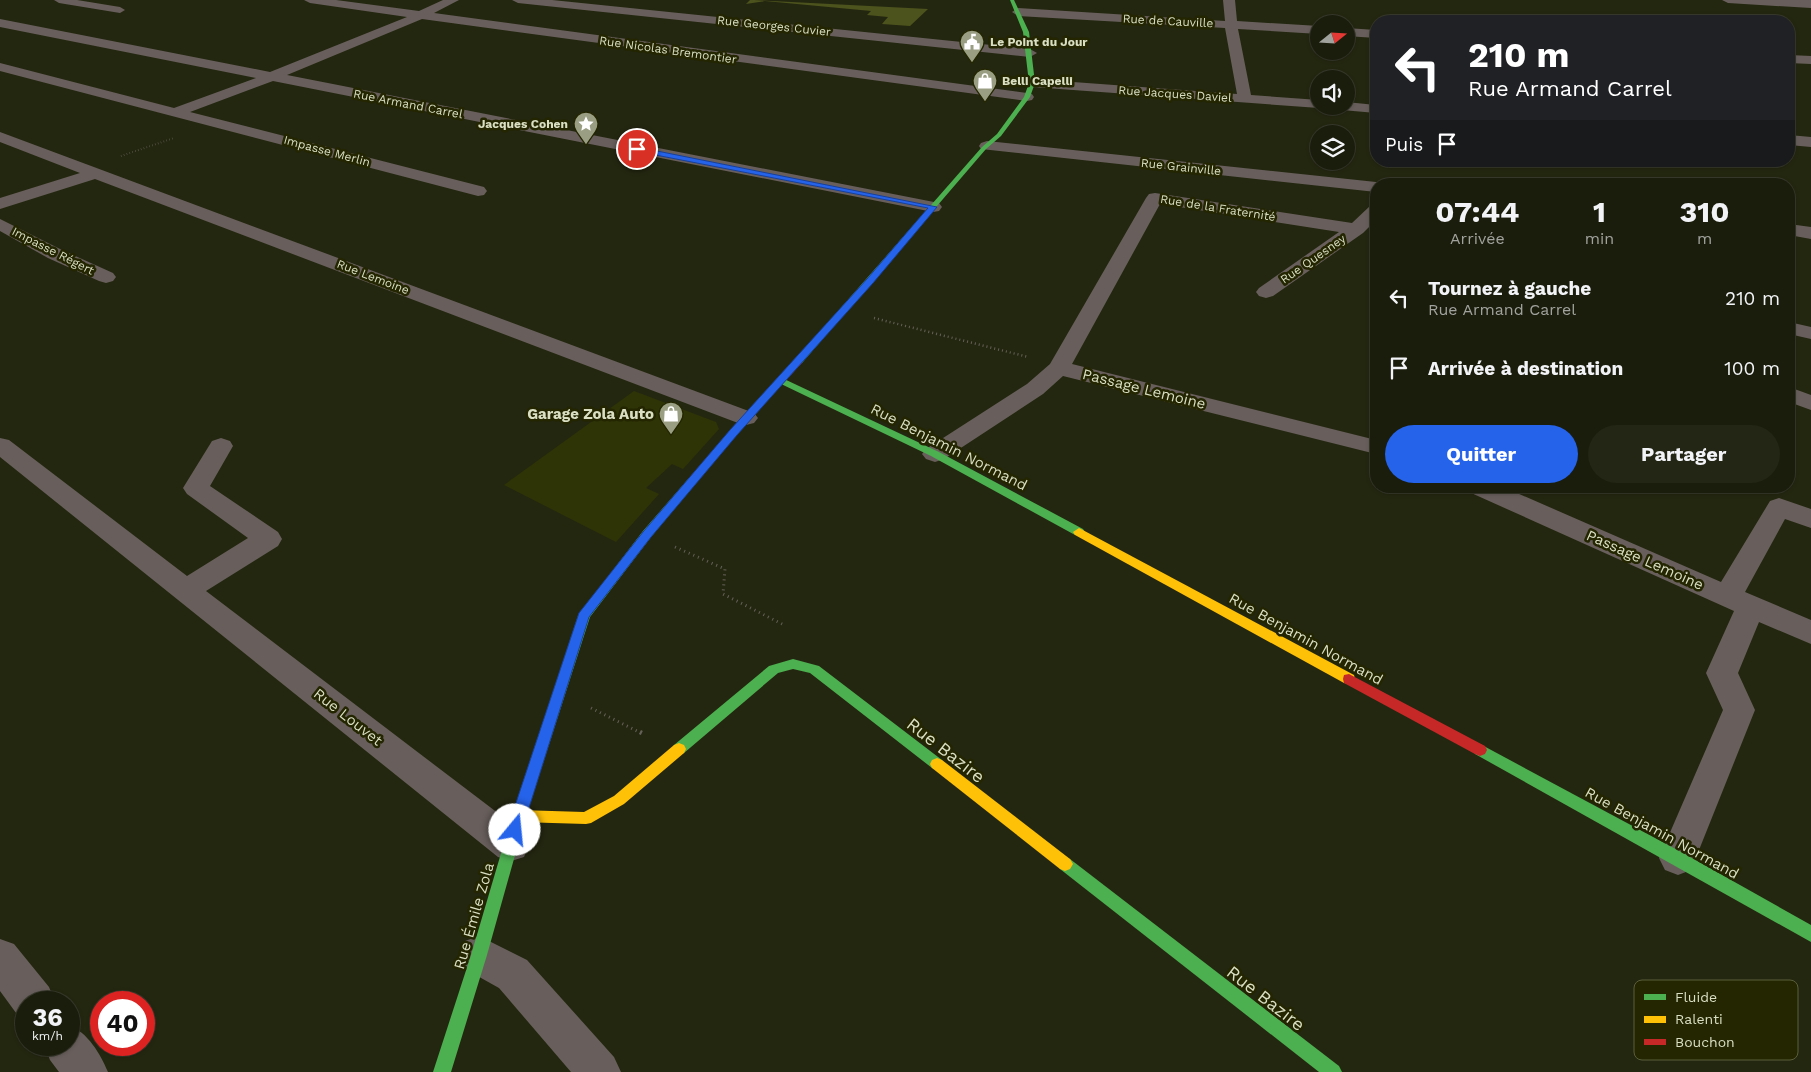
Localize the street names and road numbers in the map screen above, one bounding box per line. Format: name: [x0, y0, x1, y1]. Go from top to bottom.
street label: Rue de Cauville: [1122, 12, 1214, 30]
street label: Rue Georges Cuvier: [716, 13, 832, 39]
street label: Rue Nicolas Bremontier: [598, 33, 738, 67]
street label: Rue Jacques Daviel: [1118, 83, 1232, 105]
street label: Rue Armand Carrel: [352, 87, 464, 122]
street label: Impasse Merlin: [282, 133, 372, 169]
street label: Rue Grainville: [1140, 156, 1222, 178]
street label: Rue de la Fraternité: [1159, 192, 1277, 224]
street label: Impasse Régert: [10, 224, 96, 278]
street label: Rue Quesney: [1278, 231, 1349, 287]
street label: Rue Lemoine: [335, 257, 411, 297]
street label: Passage Lemoine: [1081, 365, 1207, 413]
street label: Rue Benjamin Normand: [868, 400, 1030, 494]
street label: Passage Lemoine: [1584, 526, 1706, 594]
street label: Rue Benjamin Normand: [1226, 589, 1386, 689]
street label: Rue Louvet: [310, 685, 387, 750]
street label: Rue Bazire: [903, 713, 989, 787]
street label: Rue Benjamin Normand: [1582, 783, 1742, 883]
street label: Rue Émile Zola: [450, 860, 498, 971]
street label: Rue Bazire: [1223, 961, 1309, 1035]

